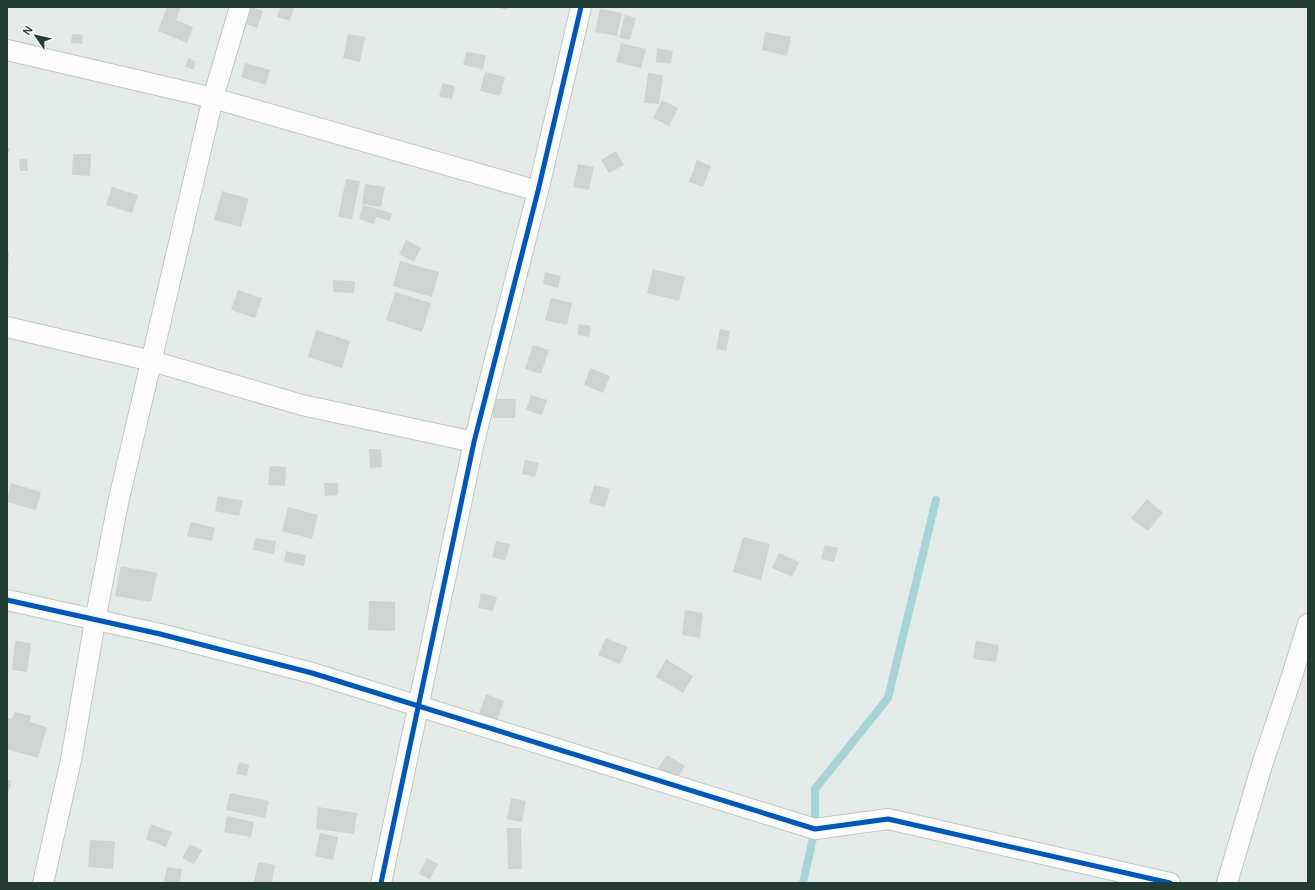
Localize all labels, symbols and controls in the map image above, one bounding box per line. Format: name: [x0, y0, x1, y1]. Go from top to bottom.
north arrow: [16, 16, 56, 56]
text: N: [19, 23, 36, 38]

